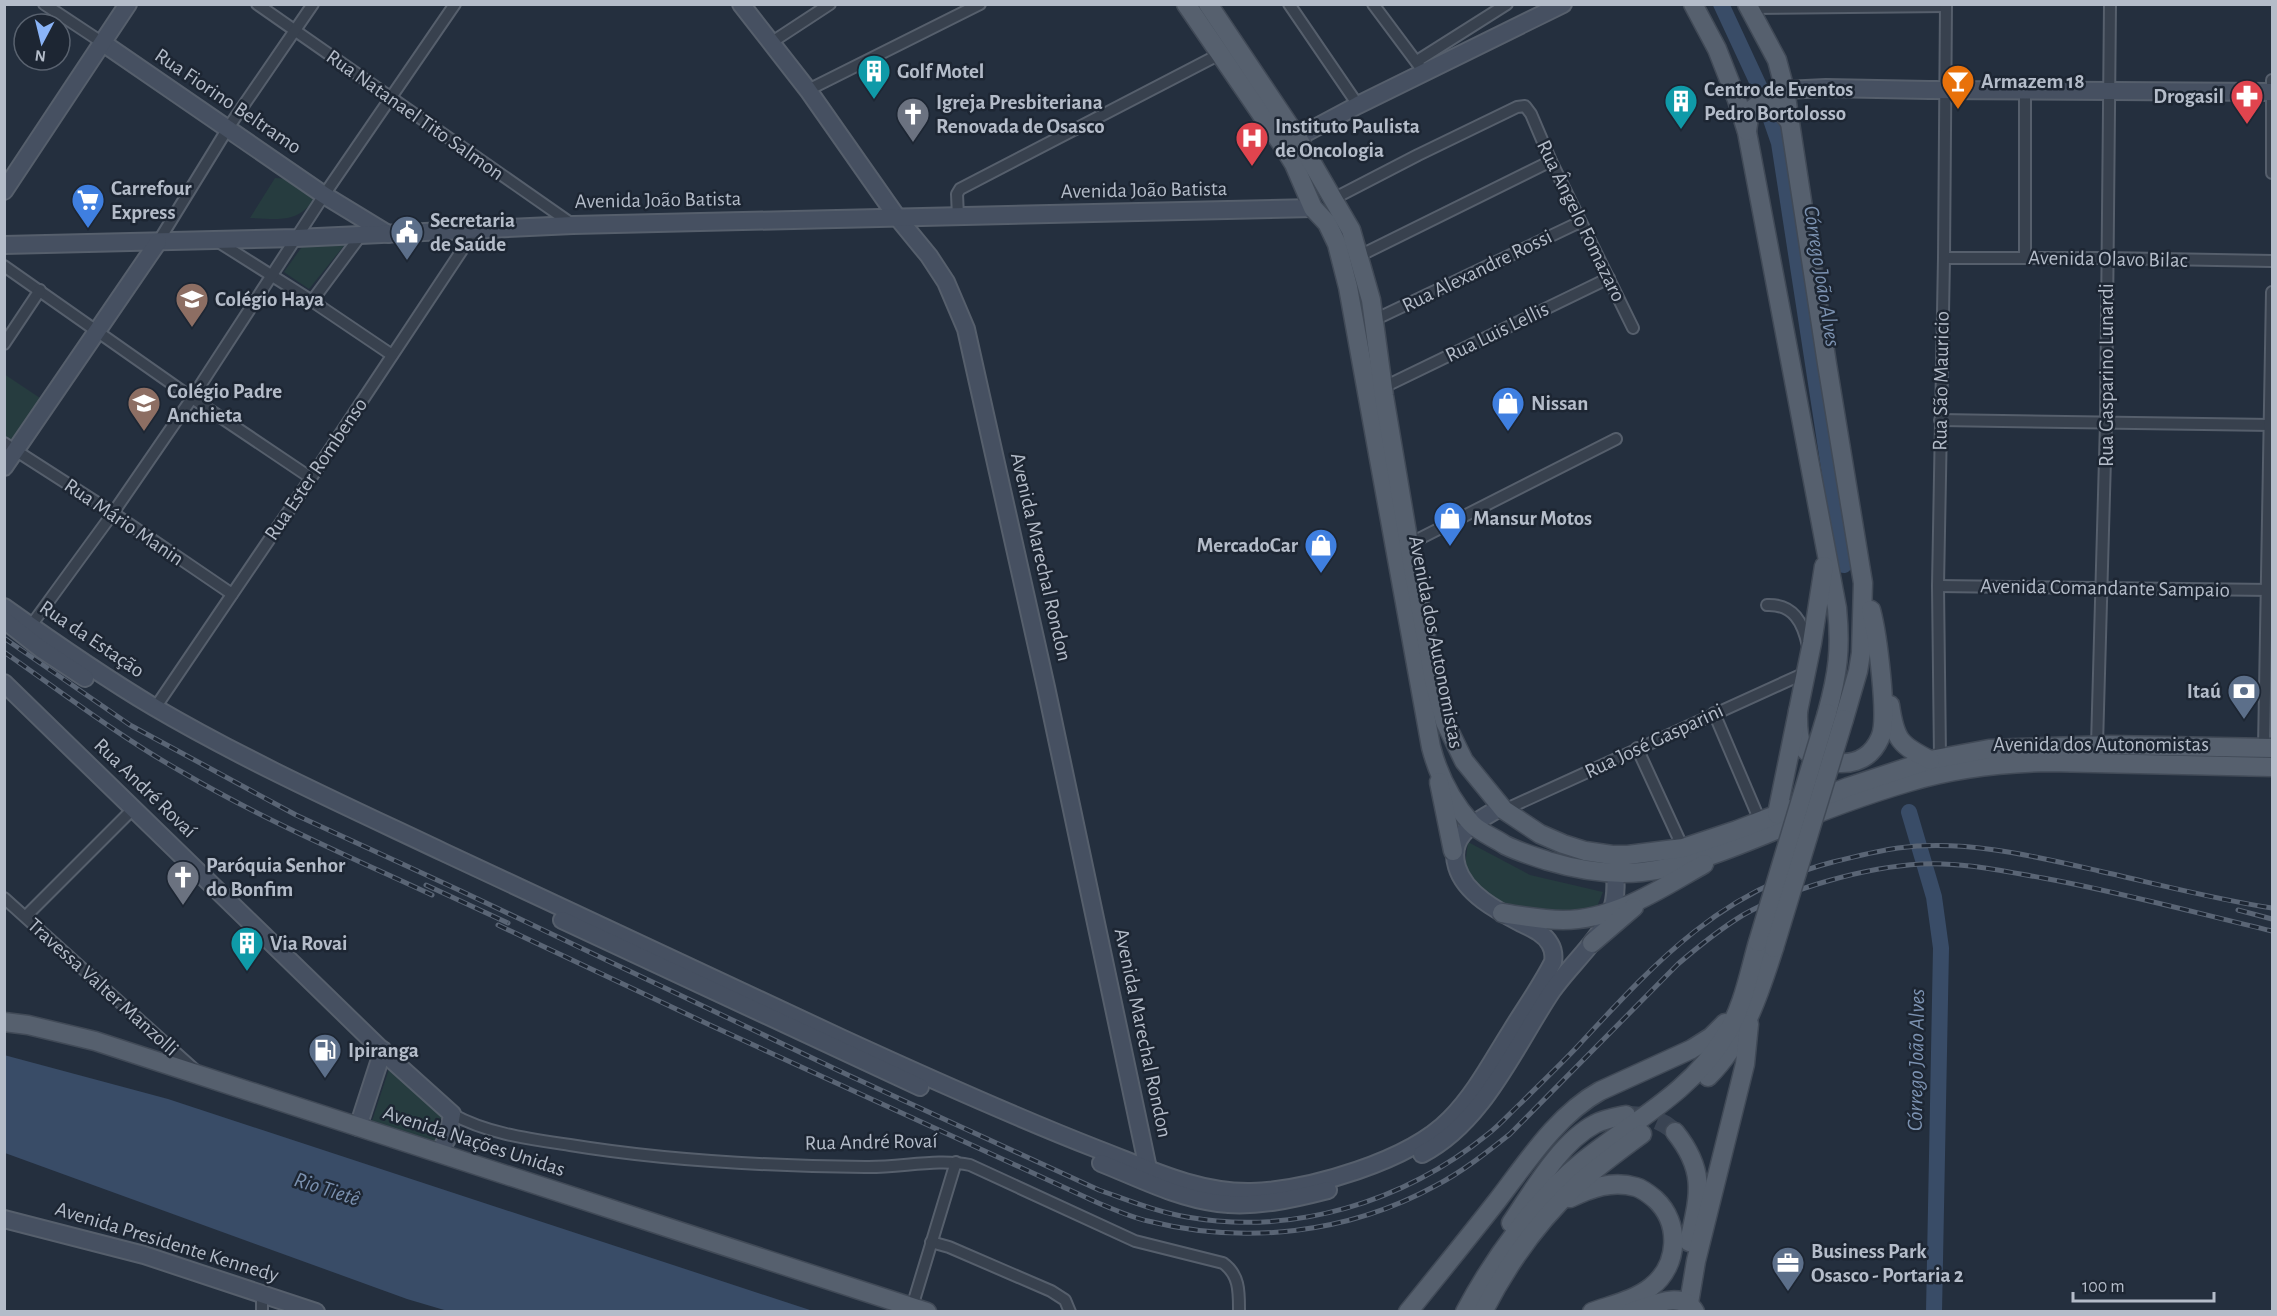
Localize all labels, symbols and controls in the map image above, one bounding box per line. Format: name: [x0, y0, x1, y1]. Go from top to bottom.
north arrow: [12, 12, 72, 72]
street label: Rua Fiorino Beltramo: [151, 44, 305, 158]
street label: Rua Natanael Tito Salmon: [322, 46, 508, 184]
text: N: [34, 47, 47, 65]
building icon: Golf Motel: [856, 53, 892, 100]
place label: Golf Motel: [897, 61, 984, 82]
bar icon: Armazem 18: [1940, 63, 1976, 110]
place label: Armazem 18: [1981, 71, 2085, 92]
pharmacy icon: Drogasil: [2229, 78, 2265, 125]
place label: Centro de Eventos Pedro Bortolosso: [1704, 79, 1853, 124]
building icon: Centro de Eventos Pedro Bortolosso: [1663, 83, 1699, 130]
place label: Drogasil: [2153, 86, 2224, 107]
place label: Igreja Presbiteriana Renovada de Osasco: [936, 92, 1105, 137]
church icon: Igreja Presbiteriana Renovada de Osasco: [895, 96, 931, 143]
place label: Instituto Paulista de Oncologia: [1275, 116, 1420, 161]
hospital icon: Instituto Paulista de Oncologia: [1234, 120, 1270, 167]
street label: Rua Ângelo Fomazaro: [1533, 136, 1631, 305]
place label: Carrefour Express: [111, 178, 192, 223]
street label: Avenida João Batista: [1060, 178, 1228, 202]
supermarket icon: Carrefour Express: [70, 182, 106, 229]
street label: Avenida João Batista: [574, 188, 742, 212]
water label: Córrego João Alves: [1800, 204, 1844, 348]
place label: Secretaria de Saúde: [430, 210, 515, 255]
public building icon: Secretaria de Saúde: [389, 214, 425, 261]
street label: Rua Alexandre Rossi: [1399, 226, 1555, 316]
street label: Avenida Olavo Bilac: [2028, 247, 2188, 271]
school or university icon: Colégio Haya: [174, 281, 210, 328]
street label: Rua Gasparino Lunardi: [2096, 283, 2117, 467]
place label: Colégio Haya: [215, 289, 324, 310]
street label: Rua Luis Lellis: [1442, 298, 1552, 366]
street label: Rua São Mauricio: [1929, 311, 1953, 451]
place label: Colégio Padre Anchieta: [167, 381, 282, 426]
school or university icon: Colégio Padre Anchieta: [126, 385, 162, 432]
shop icon: Nissan: [1490, 385, 1526, 432]
place label: Nissan: [1531, 393, 1588, 414]
street label: Rua Ester Rombenso: [261, 394, 371, 544]
street label: Avenida Marechal Rondon: [1007, 451, 1075, 663]
street label: Rua Mário Manin: [60, 474, 188, 570]
shop icon: Mansur Motos: [1432, 500, 1468, 547]
place label: Mansur Motos: [1473, 508, 1592, 529]
shop icon: MercadoCar: [1303, 527, 1339, 574]
street label: Avenida dos Autonomistas: [1405, 534, 1467, 750]
place label: MercadoCar: [1197, 535, 1299, 556]
street label: Avenida Comandante Sampaio: [1980, 575, 2230, 601]
street label: Rua da Estação: [36, 596, 148, 682]
bank icon: Itaú: [2226, 673, 2262, 720]
place label: Itaú: [2187, 681, 2221, 702]
street label: Rua José Gasparini: [1581, 700, 1727, 782]
street label: Rua André Rovaí: [90, 734, 201, 842]
street label: Avenida dos Autonomistas: [1993, 734, 2209, 755]
place label: Paróquia Senhor do Bonfim: [206, 855, 346, 900]
church icon: Paróquia Senhor do Bonfim: [165, 859, 201, 906]
street label: Travessa Valter Manzolli: [24, 914, 182, 1060]
building icon: Via Rovai: [229, 925, 265, 972]
street label: Avenida Marechal Rondon: [1111, 927, 1175, 1139]
place label: Via Rovai: [270, 933, 348, 954]
water label: Córrego João Alves: [1904, 989, 1928, 1131]
fuel station icon: Ipiranga: [307, 1032, 343, 1079]
place label: Ipiranga: [348, 1040, 419, 1061]
street label: Avenida Nações Unidas: [380, 1102, 568, 1180]
street label: Rua André Rovaí: [804, 1130, 939, 1154]
water label: Rio Tietê: [292, 1168, 363, 1210]
street label: Avenida Presidente Kennedy: [53, 1198, 281, 1286]
place label: Business Park Osasco - Portaria 2: [1811, 1241, 1964, 1286]
office icon: Business Park Osasco - Portaria 2: [1770, 1245, 1806, 1292]
scale bar: [2073, 1265, 2214, 1303]
text: 100 m: [2082, 1278, 2125, 1296]

